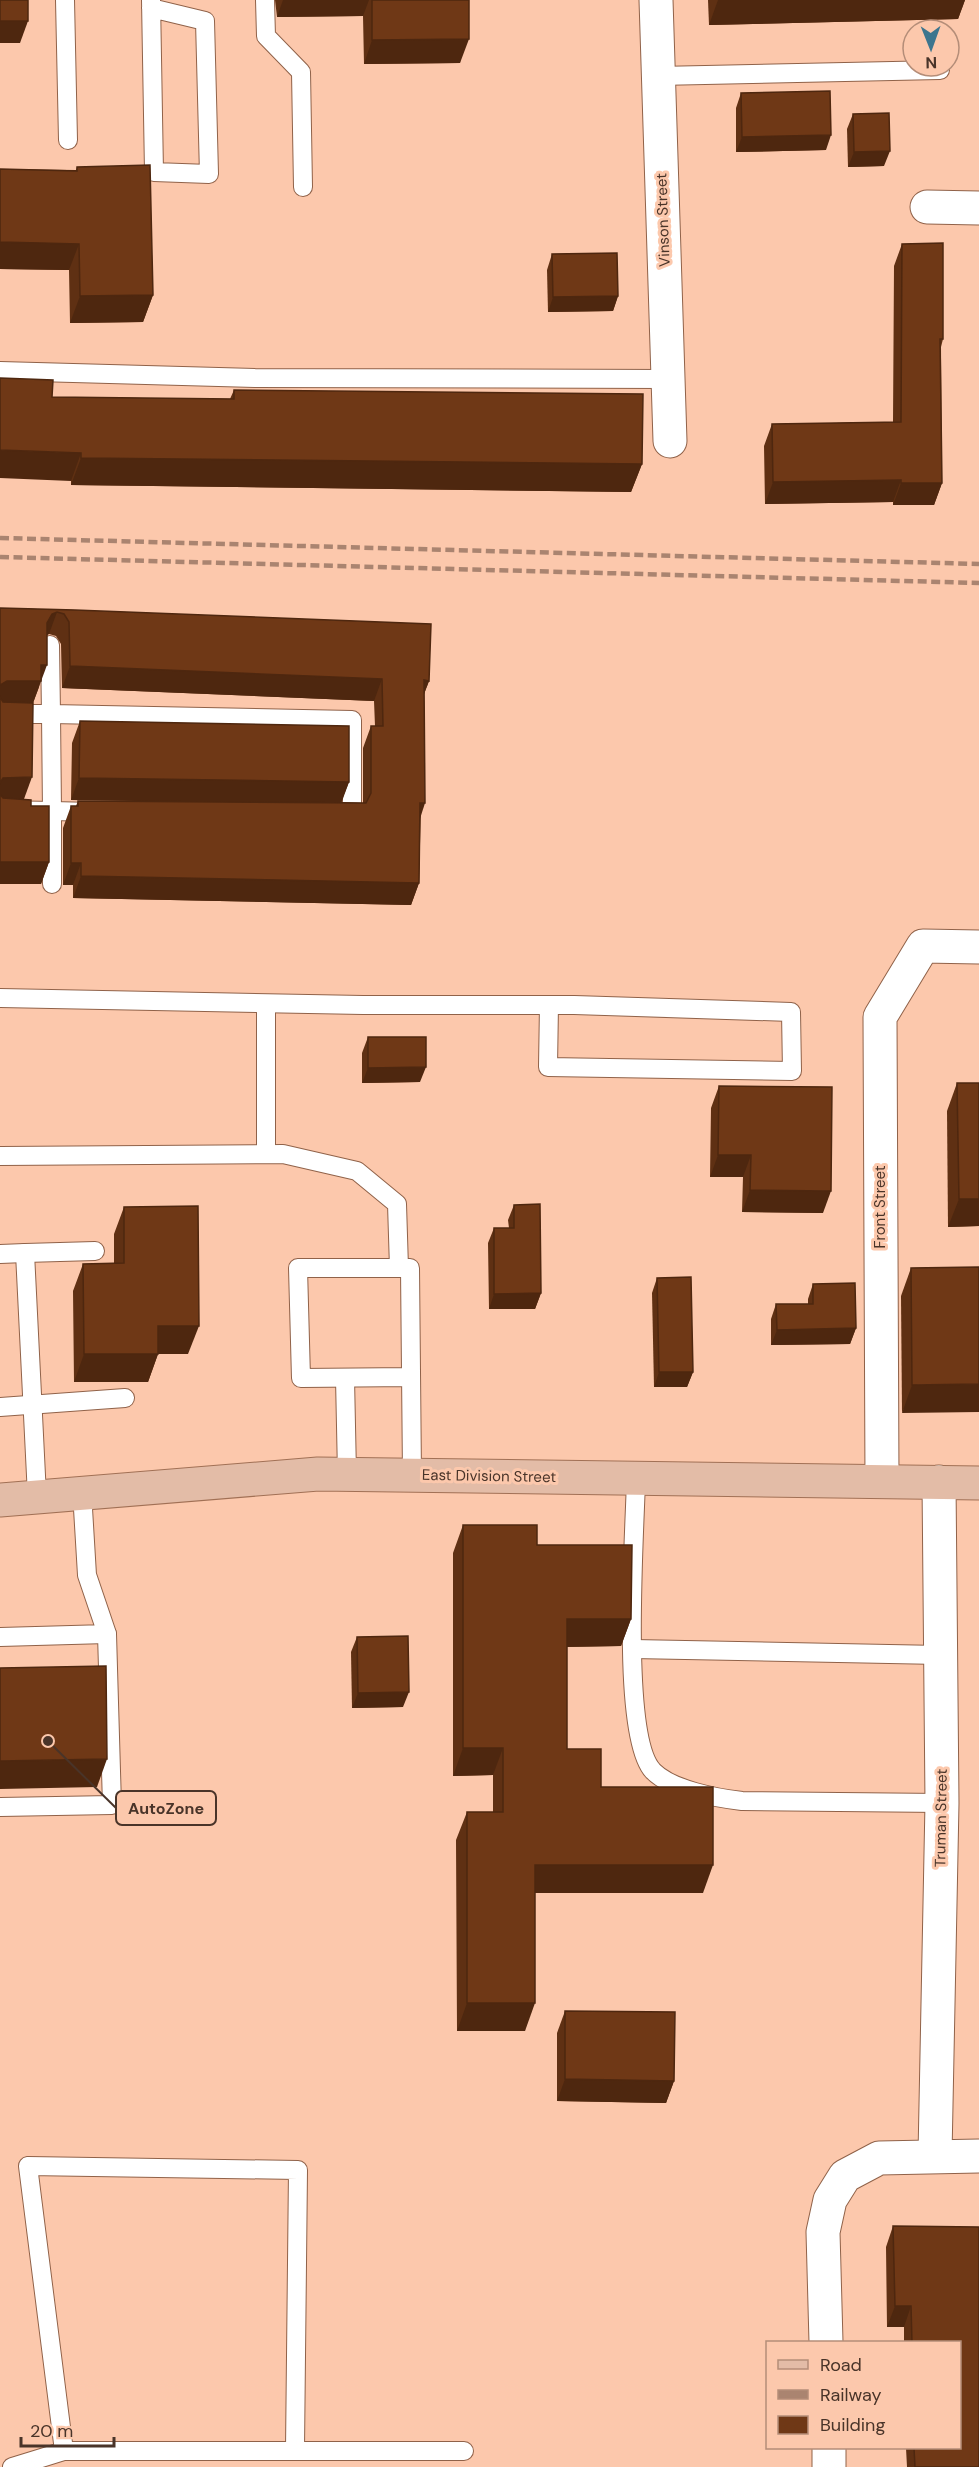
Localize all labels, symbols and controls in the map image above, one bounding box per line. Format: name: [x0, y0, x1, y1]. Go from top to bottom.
north arrow: [901, 18, 961, 78]
text: N: [925, 52, 937, 73]
street label: Vinson Street: [651, 173, 675, 267]
street label: Front Street: [870, 1165, 890, 1249]
street label: East Division Street: [422, 1465, 556, 1487]
street label: Truman Street: [930, 1769, 952, 1867]
callout: AutoZone: [116, 1791, 216, 1825]
text: AutoZone: [128, 1798, 204, 1819]
legend: [766, 2341, 961, 2449]
text: Road: [820, 2353, 862, 2377]
text: Railway: [820, 2383, 882, 2407]
scale bar: [21, 2410, 114, 2448]
text: Building: [820, 2413, 885, 2437]
text: 20 m: [30, 2419, 73, 2443]

